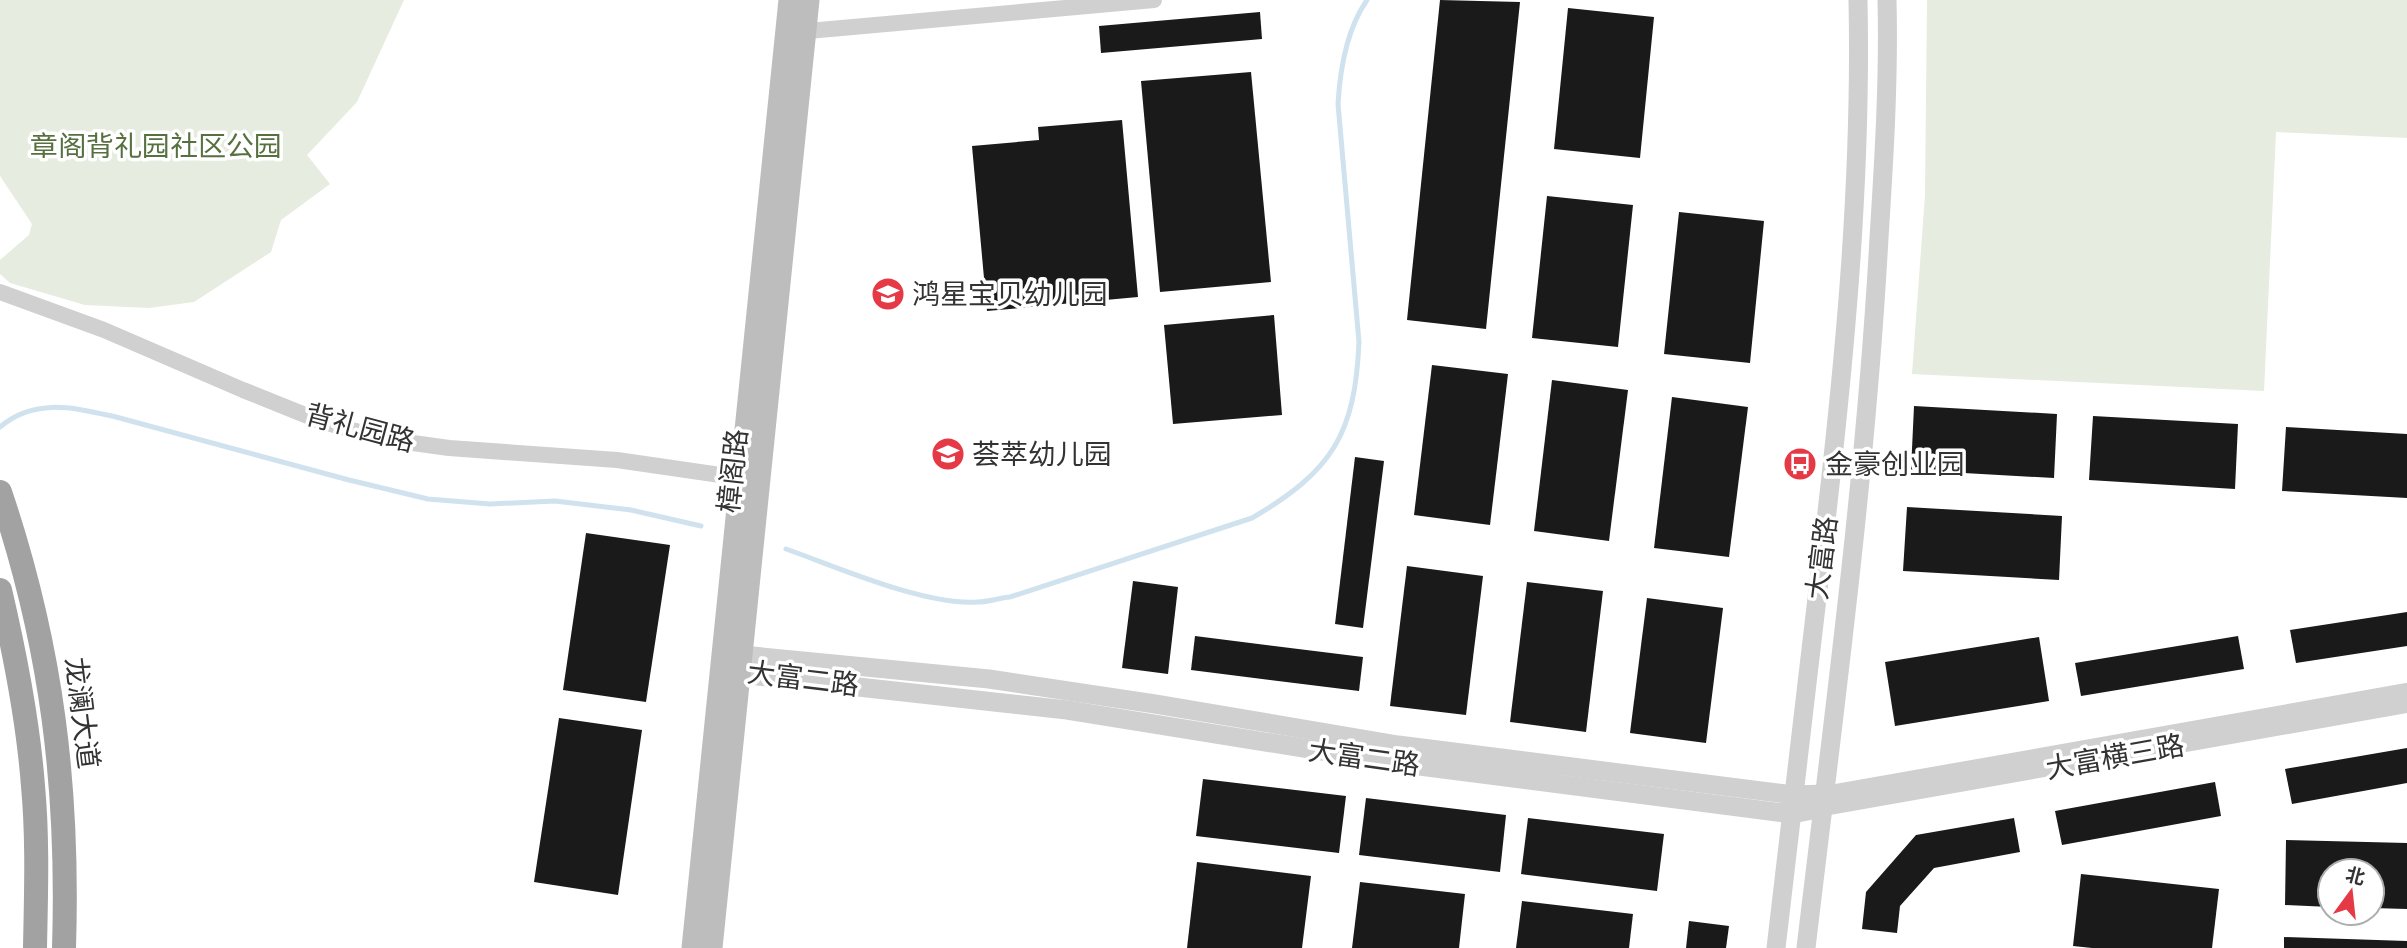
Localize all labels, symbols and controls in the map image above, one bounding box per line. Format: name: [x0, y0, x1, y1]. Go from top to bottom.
park label: 章阁背礼园社区公园: [30, 126, 282, 167]
place label: 鸿星宝贝幼儿园: [912, 274, 1108, 315]
school or university icon: 鸿星宝贝幼儿园: [869, 275, 907, 313]
street label: 背礼园路: [301, 394, 419, 462]
street label: 樟阁路: [708, 427, 758, 515]
place label: 荟萃幼儿园: [972, 434, 1112, 475]
school or university icon: 荟萃幼儿园: [929, 435, 967, 473]
place label: 金豪创业园: [1825, 444, 1965, 485]
bus stop icon: 金豪创业园: [1781, 445, 1819, 483]
street label: 大富路: [1797, 514, 1847, 602]
street label: 大富二路: [745, 652, 861, 706]
street label: 龙澜大道: [55, 655, 109, 771]
street label: 大富横三路: [2042, 725, 2188, 789]
street label: 大富二路: [1306, 730, 1422, 786]
north arrow: [2316, 857, 2386, 927]
text: 北: [2343, 861, 2368, 892]

